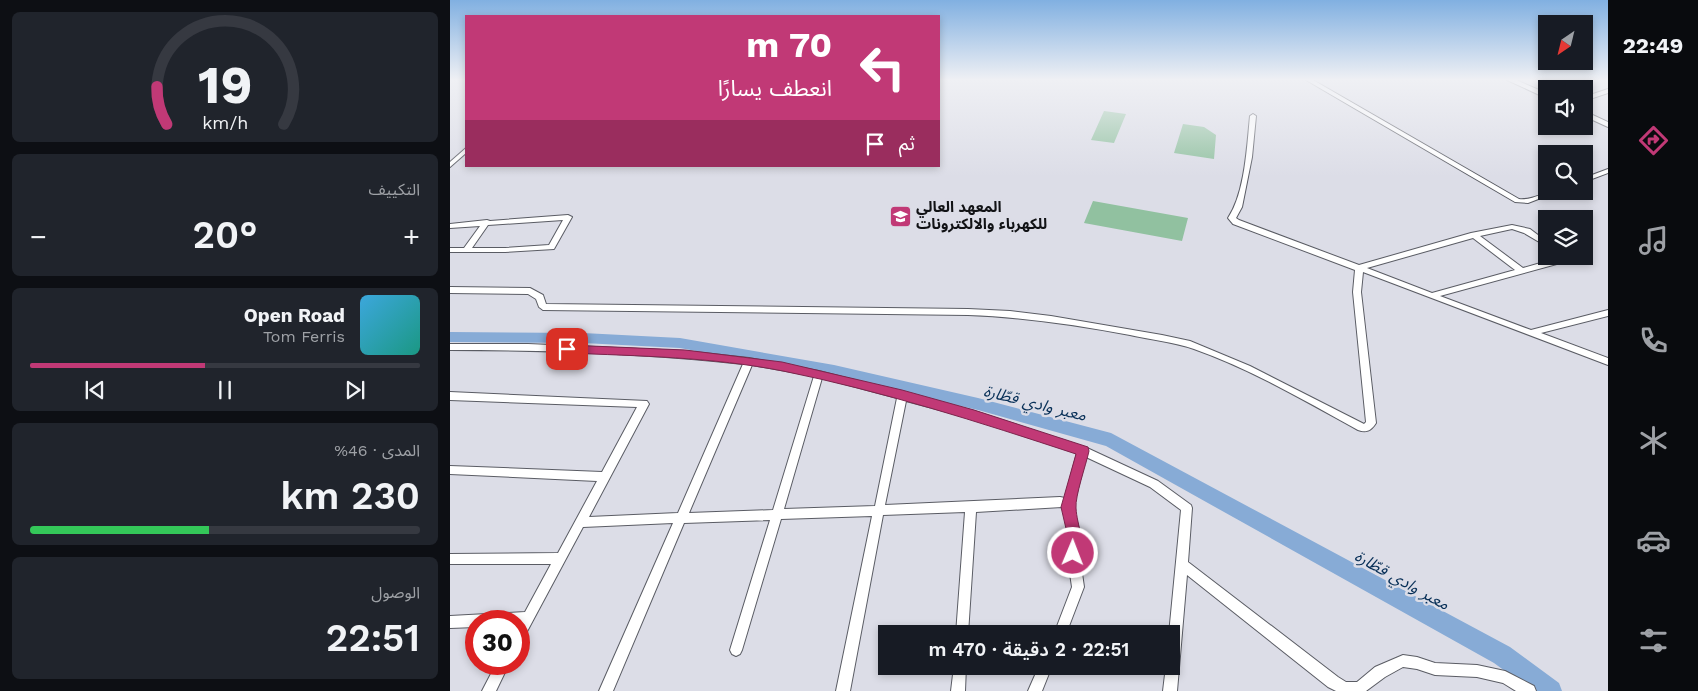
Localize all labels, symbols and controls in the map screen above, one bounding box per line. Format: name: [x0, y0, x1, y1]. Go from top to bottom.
north arrow: [1538, 15, 1592, 70]
map controls: [1538, 15, 1593, 265]
text: 70 m: [746, 24, 832, 66]
text: 22:49: [1623, 33, 1683, 58]
icon: left: [850, 35, 915, 100]
text: 19: [198, 55, 252, 116]
text: انعطف يسارًا: [718, 76, 832, 101]
button: sound: [1538, 80, 1593, 135]
text: km/h: [202, 112, 248, 133]
icon: directions: [1636, 123, 1671, 158]
icon: arrive: [861, 130, 889, 158]
text: ثم: [899, 132, 915, 155]
button: search: [1538, 145, 1593, 200]
text: التكييف: [368, 180, 420, 199]
place label: المعهد العالي للكهرباء والالكترونات: [916, 198, 1047, 233]
school or university icon: المعهد العالي للكهرباء والالكترونات: [888, 204, 912, 228]
button: layers: [1538, 210, 1593, 265]
text: 20°: [193, 213, 257, 257]
text: −: [30, 220, 47, 253]
text: +: [403, 220, 420, 253]
icon: music: [1636, 223, 1671, 258]
text: Open Road: [244, 304, 345, 327]
icon: phone: [1636, 323, 1671, 358]
text: Tom Ferris: [263, 327, 345, 346]
pin: [546, 328, 588, 370]
icon: arrive: [553, 335, 581, 363]
icon: previous: [81, 376, 109, 404]
icon: pause: [211, 376, 239, 404]
icon: next: [341, 376, 369, 404]
water label: معبر وادي قطّارة: [981, 381, 1089, 429]
icon: climate: [1636, 423, 1671, 458]
text: المدى · 46%: [334, 441, 420, 460]
text: 230 km: [281, 474, 420, 518]
icon: car: [1636, 523, 1671, 558]
position arrow: [1046, 526, 1098, 578]
water label: معبر وادي قطّارة: [1350, 546, 1453, 617]
text: الوصول: [371, 583, 420, 602]
speed limit sign: 30: [465, 610, 530, 675]
text: 22:51: [326, 616, 420, 660]
icon: filters: [1636, 623, 1671, 658]
text: 22:51 · 2 دقيقة · 470 m: [928, 638, 1130, 661]

